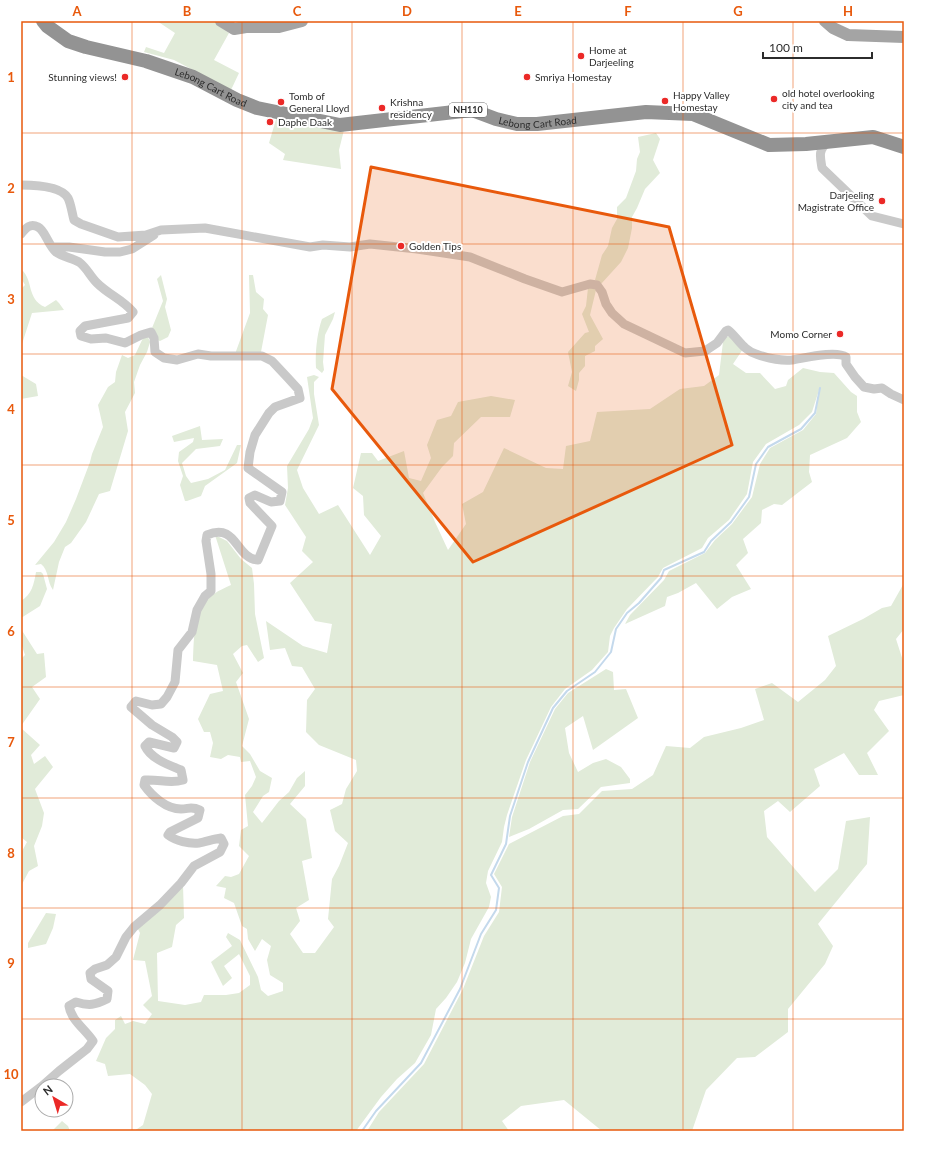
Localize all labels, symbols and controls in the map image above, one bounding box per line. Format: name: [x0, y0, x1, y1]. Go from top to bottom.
text: A: [71, 3, 82, 19]
text: B: [183, 3, 192, 19]
text: C: [293, 3, 302, 19]
text: D: [402, 3, 412, 19]
text: E: [514, 3, 522, 19]
text: F: [624, 3, 632, 19]
text: G: [733, 3, 743, 19]
text: H: [843, 3, 853, 19]
scale bar: [763, 34, 872, 60]
text: 100 m: [769, 40, 803, 55]
place label: Home at Darjeeling: [589, 44, 634, 68]
marker: Home at Darjeeling: [576, 51, 586, 61]
street label: Lebong Cart Road: [173, 65, 249, 109]
text: 1: [7, 69, 15, 85]
place label: Stunning views!: [48, 71, 117, 83]
place label: Smriya Homestay: [535, 71, 613, 83]
marker: Stunning views!: [120, 72, 130, 82]
marker: Smriya Homestay: [522, 72, 532, 82]
place label: old hotel overlooking city and tea: [782, 87, 875, 111]
place label: Happy Valley Homestay: [673, 89, 731, 113]
place label: Tomb of General Lloyd: [289, 90, 349, 114]
marker: old hotel overlooking city and tea: [769, 94, 779, 104]
place label: Krishna residency: [390, 96, 433, 120]
marker: Happy Valley Homestay: [660, 96, 670, 106]
marker: Tomb of General Lloyd: [276, 97, 286, 107]
marker: Krishna residency: [377, 103, 387, 113]
road number: NH110: [449, 103, 487, 117]
street label: Lebong Cart Road: [497, 114, 577, 131]
place label: Daphe Daak: [278, 116, 333, 128]
marker: Daphe Daak: [265, 117, 275, 127]
text: 2: [7, 180, 15, 196]
place label: Darjeeling Magistrate Office: [798, 189, 874, 213]
marker: Darjeeling Magistrate Office: [877, 196, 887, 206]
place label: Golden Tips: [409, 240, 461, 252]
marker: Golden Tips: [396, 241, 406, 251]
text: 3: [7, 291, 15, 307]
place label: Momo Corner: [770, 328, 832, 340]
marker: Momo Corner: [835, 329, 845, 339]
text: 4: [7, 401, 15, 417]
text: 5: [7, 512, 15, 528]
text: 6: [7, 623, 15, 639]
text: 7: [7, 734, 15, 750]
text: 8: [7, 845, 15, 861]
text: 9: [7, 955, 15, 971]
text: 10: [3, 1066, 19, 1082]
north arrow: [34, 1078, 74, 1118]
text: N: [40, 1082, 55, 1097]

